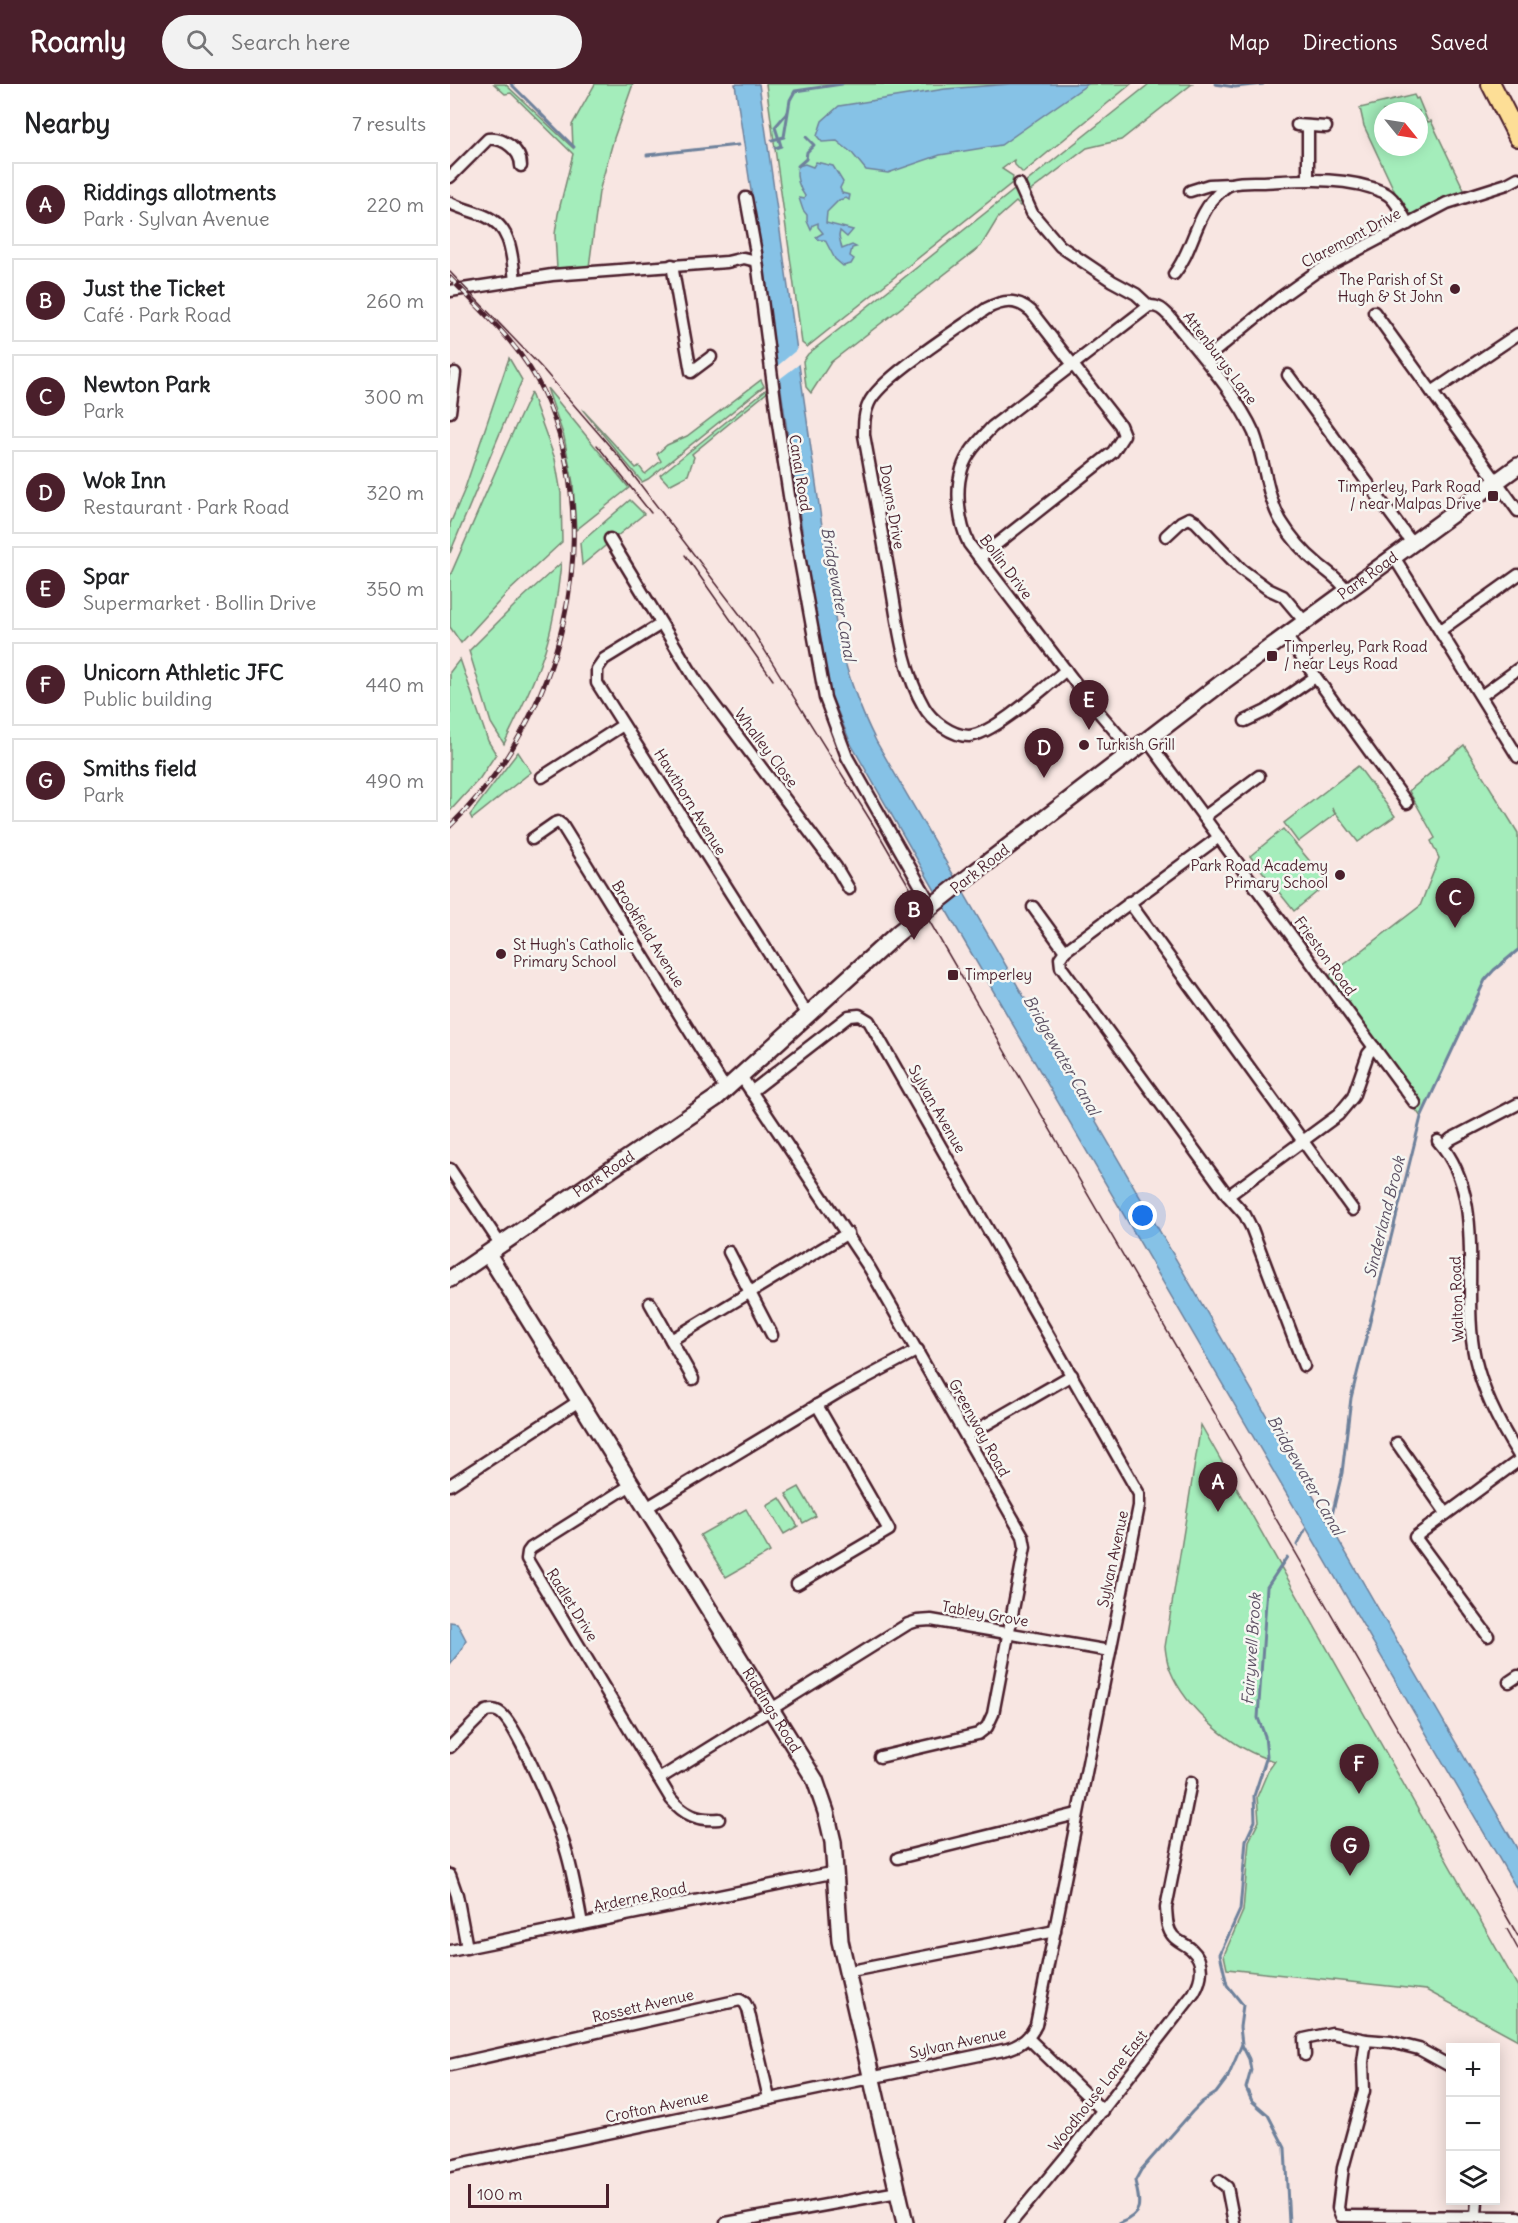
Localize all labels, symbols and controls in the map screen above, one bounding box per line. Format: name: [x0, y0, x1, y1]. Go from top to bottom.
search box: [162, 15, 582, 69]
text: Roamly: [30, 24, 126, 60]
icon: search: [183, 26, 216, 59]
text: Search here: [231, 28, 350, 56]
text: Map: [1229, 29, 1270, 56]
text: Directions: [1303, 29, 1397, 56]
text: Saved: [1430, 29, 1488, 56]
north arrow: [1374, 102, 1428, 156]
text: Nearby: [24, 107, 110, 140]
text: 7 results: [352, 111, 426, 136]
text: Riddings allotments: [83, 178, 276, 206]
text: A: [39, 192, 52, 217]
text: 220 m: [367, 192, 424, 217]
street label: Claremont Drive: [1298, 203, 1404, 272]
text: Park · Sylvan Avenue: [83, 206, 270, 231]
place label: The Parish of St Hugh & St John: [1338, 270, 1443, 306]
text: Just the Ticket: [83, 274, 225, 302]
marker: The Parish of St Hugh & St John: [1448, 282, 1462, 296]
text: B: [39, 288, 52, 313]
text: 260 m: [366, 288, 424, 313]
text: Café · Park Road: [83, 302, 231, 327]
street label: Attenburys Lane: [1179, 307, 1262, 408]
text: Newton Park: [83, 370, 210, 398]
text: C: [39, 384, 52, 409]
text: 300 m: [364, 384, 424, 409]
text: Park: [83, 398, 124, 423]
street label: Canal Road: [785, 433, 816, 513]
street label: Downs Drive: [876, 463, 909, 551]
text: Wok Inn: [83, 466, 166, 494]
place label: Timperley, Park Road / near Malpas Drive: [1337, 477, 1481, 513]
text: D: [38, 480, 53, 505]
text: 320 m: [366, 480, 424, 505]
marker: Timperley, Park Road / near Malpas Drive: [1486, 489, 1500, 503]
text: Restaurant · Park Road: [83, 494, 289, 519]
water label: Bridgewater Canal: [817, 526, 861, 665]
street label: Bollin Drive: [976, 531, 1037, 603]
street label: Park Road: [1334, 547, 1401, 604]
text: Spar: [83, 562, 129, 590]
text: E: [40, 576, 51, 601]
text: 350 m: [366, 576, 424, 601]
text: Supermarket · Bollin Drive: [83, 590, 316, 615]
place label: Timperley, Park Road / near Leys Road: [1284, 637, 1428, 673]
marker: Timperley, Park Road / near Leys Road: [1265, 649, 1279, 663]
text: Unicorn Athletic JFC: [83, 658, 284, 686]
text: F: [40, 672, 51, 697]
text: 440 m: [365, 672, 424, 697]
pin: E: [1070, 680, 1108, 730]
text: Public building: [83, 686, 212, 711]
street label: Whalley Close: [730, 704, 802, 791]
pin: D: [1024, 728, 1064, 778]
place label: Turkish Grill: [1096, 735, 1175, 754]
marker: Turkish Grill: [1077, 738, 1091, 752]
street label: Hawthorn Avenue: [650, 745, 731, 858]
text: Smiths field: [83, 754, 197, 782]
text: G: [38, 768, 53, 793]
text: 490 m: [365, 768, 424, 793]
text: Park: [83, 782, 124, 807]
street label: Park Road: [946, 840, 1013, 898]
place label: Park Road Academy Primary School: [1191, 856, 1328, 892]
marker: Park Road Academy Primary School: [1333, 868, 1347, 882]
street label: Brookfield Avenue: [608, 877, 689, 991]
pin: C: [1436, 878, 1474, 928]
pin: B: [894, 890, 934, 940]
street label: Frieston Road: [1290, 912, 1361, 999]
place label: St Hugh's Catholic Primary School: [513, 935, 634, 971]
marker: St Hugh's Catholic Primary School: [494, 947, 508, 961]
place label: Timperley: [965, 965, 1032, 984]
marker: Timperley: [946, 968, 960, 982]
water label: Bridgewater Canal: [1020, 992, 1106, 1121]
street label: Sylvan Avenue: [905, 1061, 970, 1156]
street label: Park Road: [569, 1146, 638, 1201]
water label: Sinderland Brook: [1359, 1152, 1409, 1280]
your location: [1128, 1201, 1157, 1230]
street label: Walton Road: [1445, 1256, 1467, 1342]
street label: Greenway Road: [945, 1376, 1014, 1480]
water label: Bridgewater Canal: [1264, 1412, 1350, 1541]
pin: A: [1198, 1462, 1238, 1512]
street label: Sylvan Avenue: [1093, 1509, 1132, 1609]
street label: Radlet Drive: [543, 1565, 602, 1645]
water label: Fairywell Brook: [1237, 1591, 1265, 1705]
street label: Tabley Grove: [940, 1597, 1030, 1630]
street label: Riddings Road: [738, 1664, 806, 1756]
pin: F: [1340, 1744, 1378, 1794]
pin: G: [1330, 1826, 1370, 1876]
street label: Arderne Road: [592, 1877, 688, 1916]
street label: Rossett Avenue: [590, 1985, 695, 2026]
street label: Sylvan Avenue: [908, 2023, 1008, 2062]
street label: Woodhouse Lane East: [1044, 2026, 1151, 2155]
map controls: [1446, 2043, 1500, 2205]
button: +: [1446, 2043, 1500, 2097]
street label: Crofton Avenue: [604, 2086, 710, 2127]
button: −: [1446, 2097, 1500, 2151]
button: layers: [1446, 2151, 1500, 2205]
scale bar: [468, 2181, 609, 2208]
text: 100 m: [477, 2184, 522, 2204]

